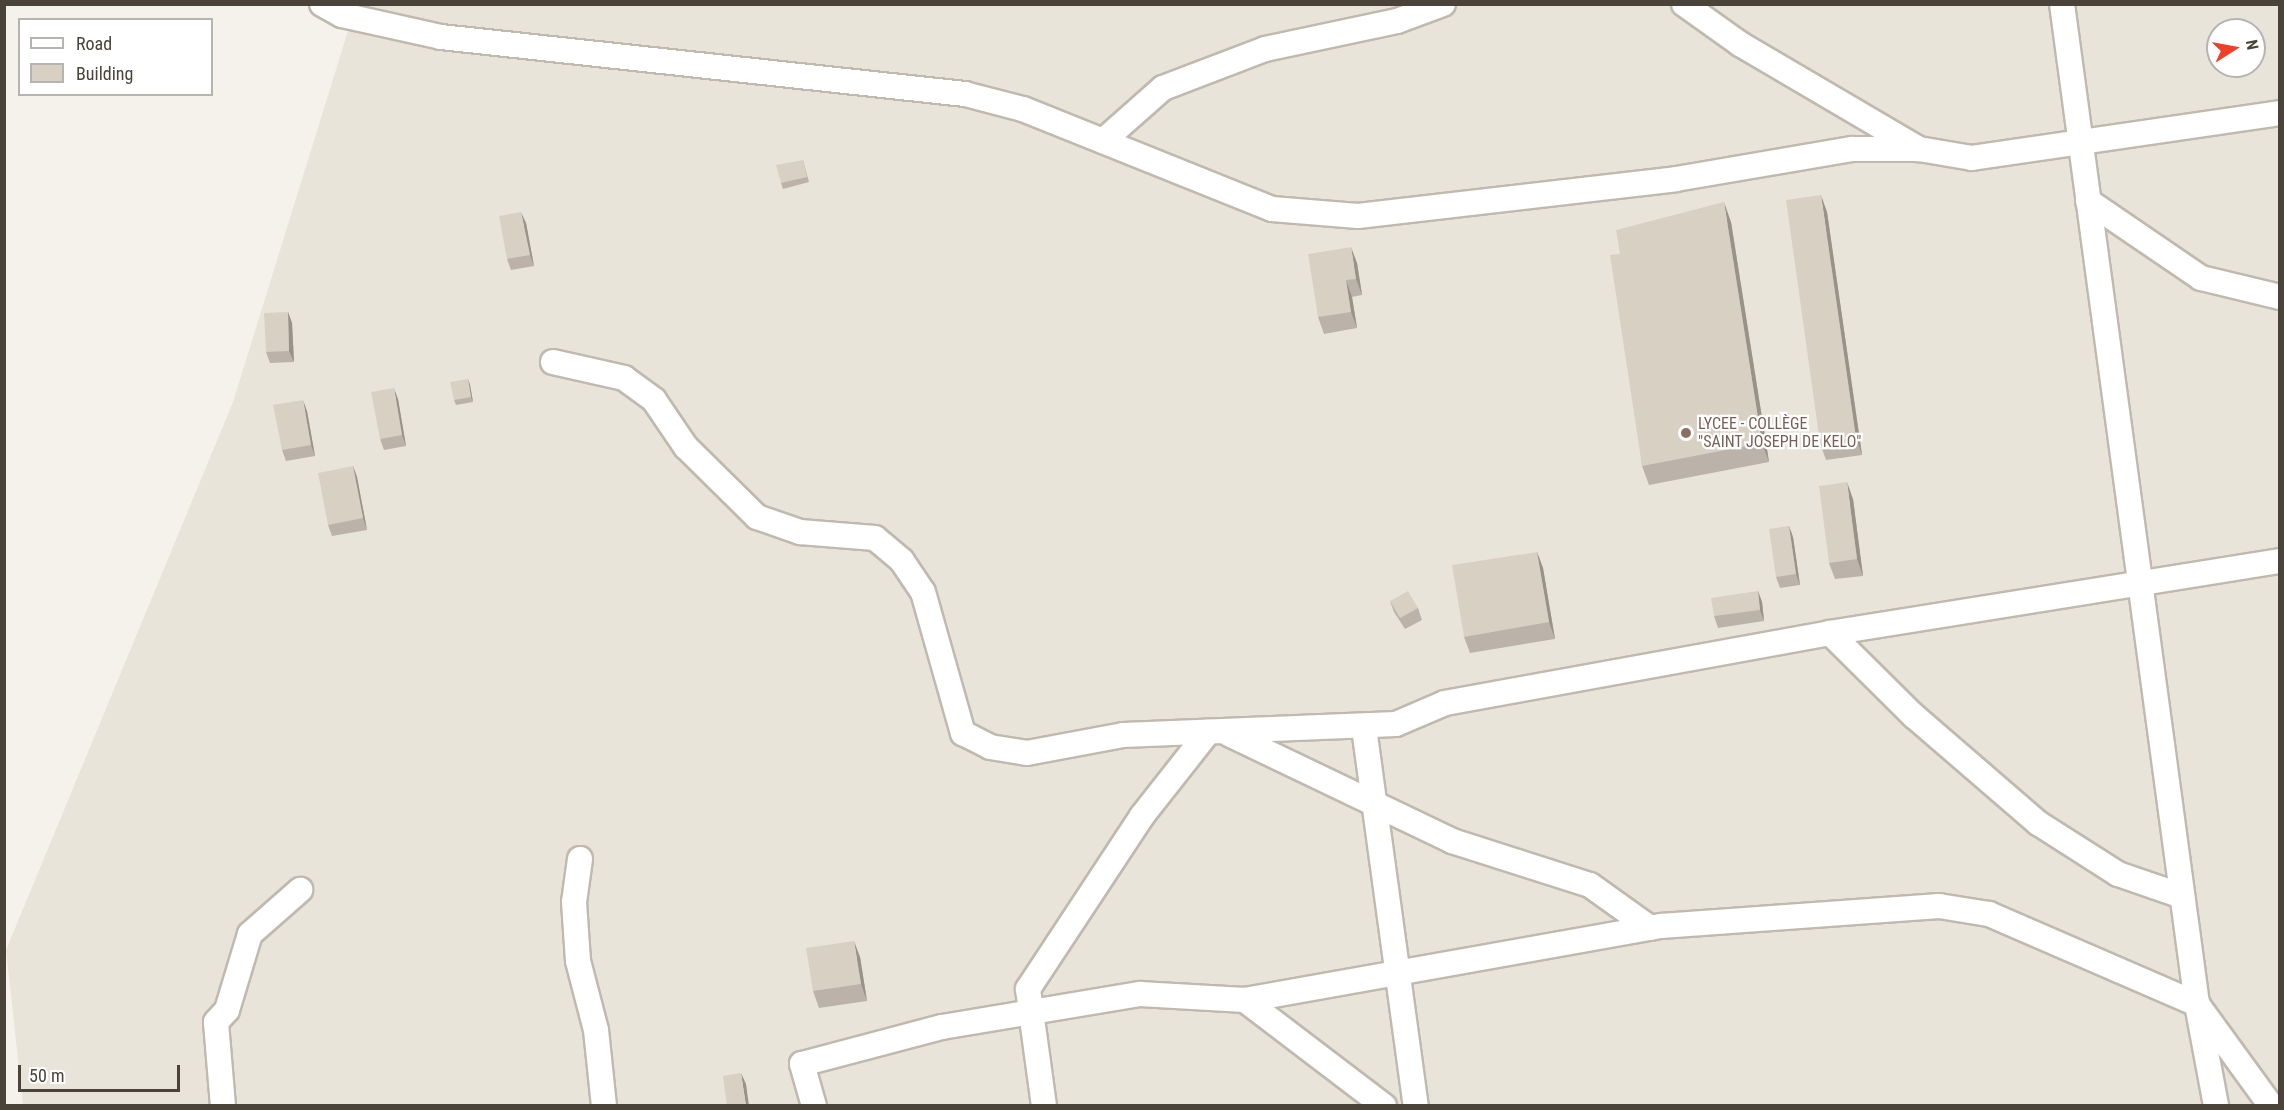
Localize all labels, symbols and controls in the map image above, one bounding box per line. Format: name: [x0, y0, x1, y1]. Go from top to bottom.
legend: [18, 18, 213, 96]
north arrow: [2206, 18, 2266, 78]
text: Road: [76, 33, 112, 54]
text: N: [2242, 38, 2262, 51]
text: Building: [76, 63, 133, 84]
place label: LYCEE - COLLÈGE "SAINT JOSEPH DE KELO": [1698, 414, 1862, 452]
marker: LYCEE - COLLÈGE "SAINT JOSEPH DE KELO": [1679, 426, 1693, 440]
scale bar: [21, 1053, 183, 1091]
text: 50 m: [29, 1065, 64, 1086]

